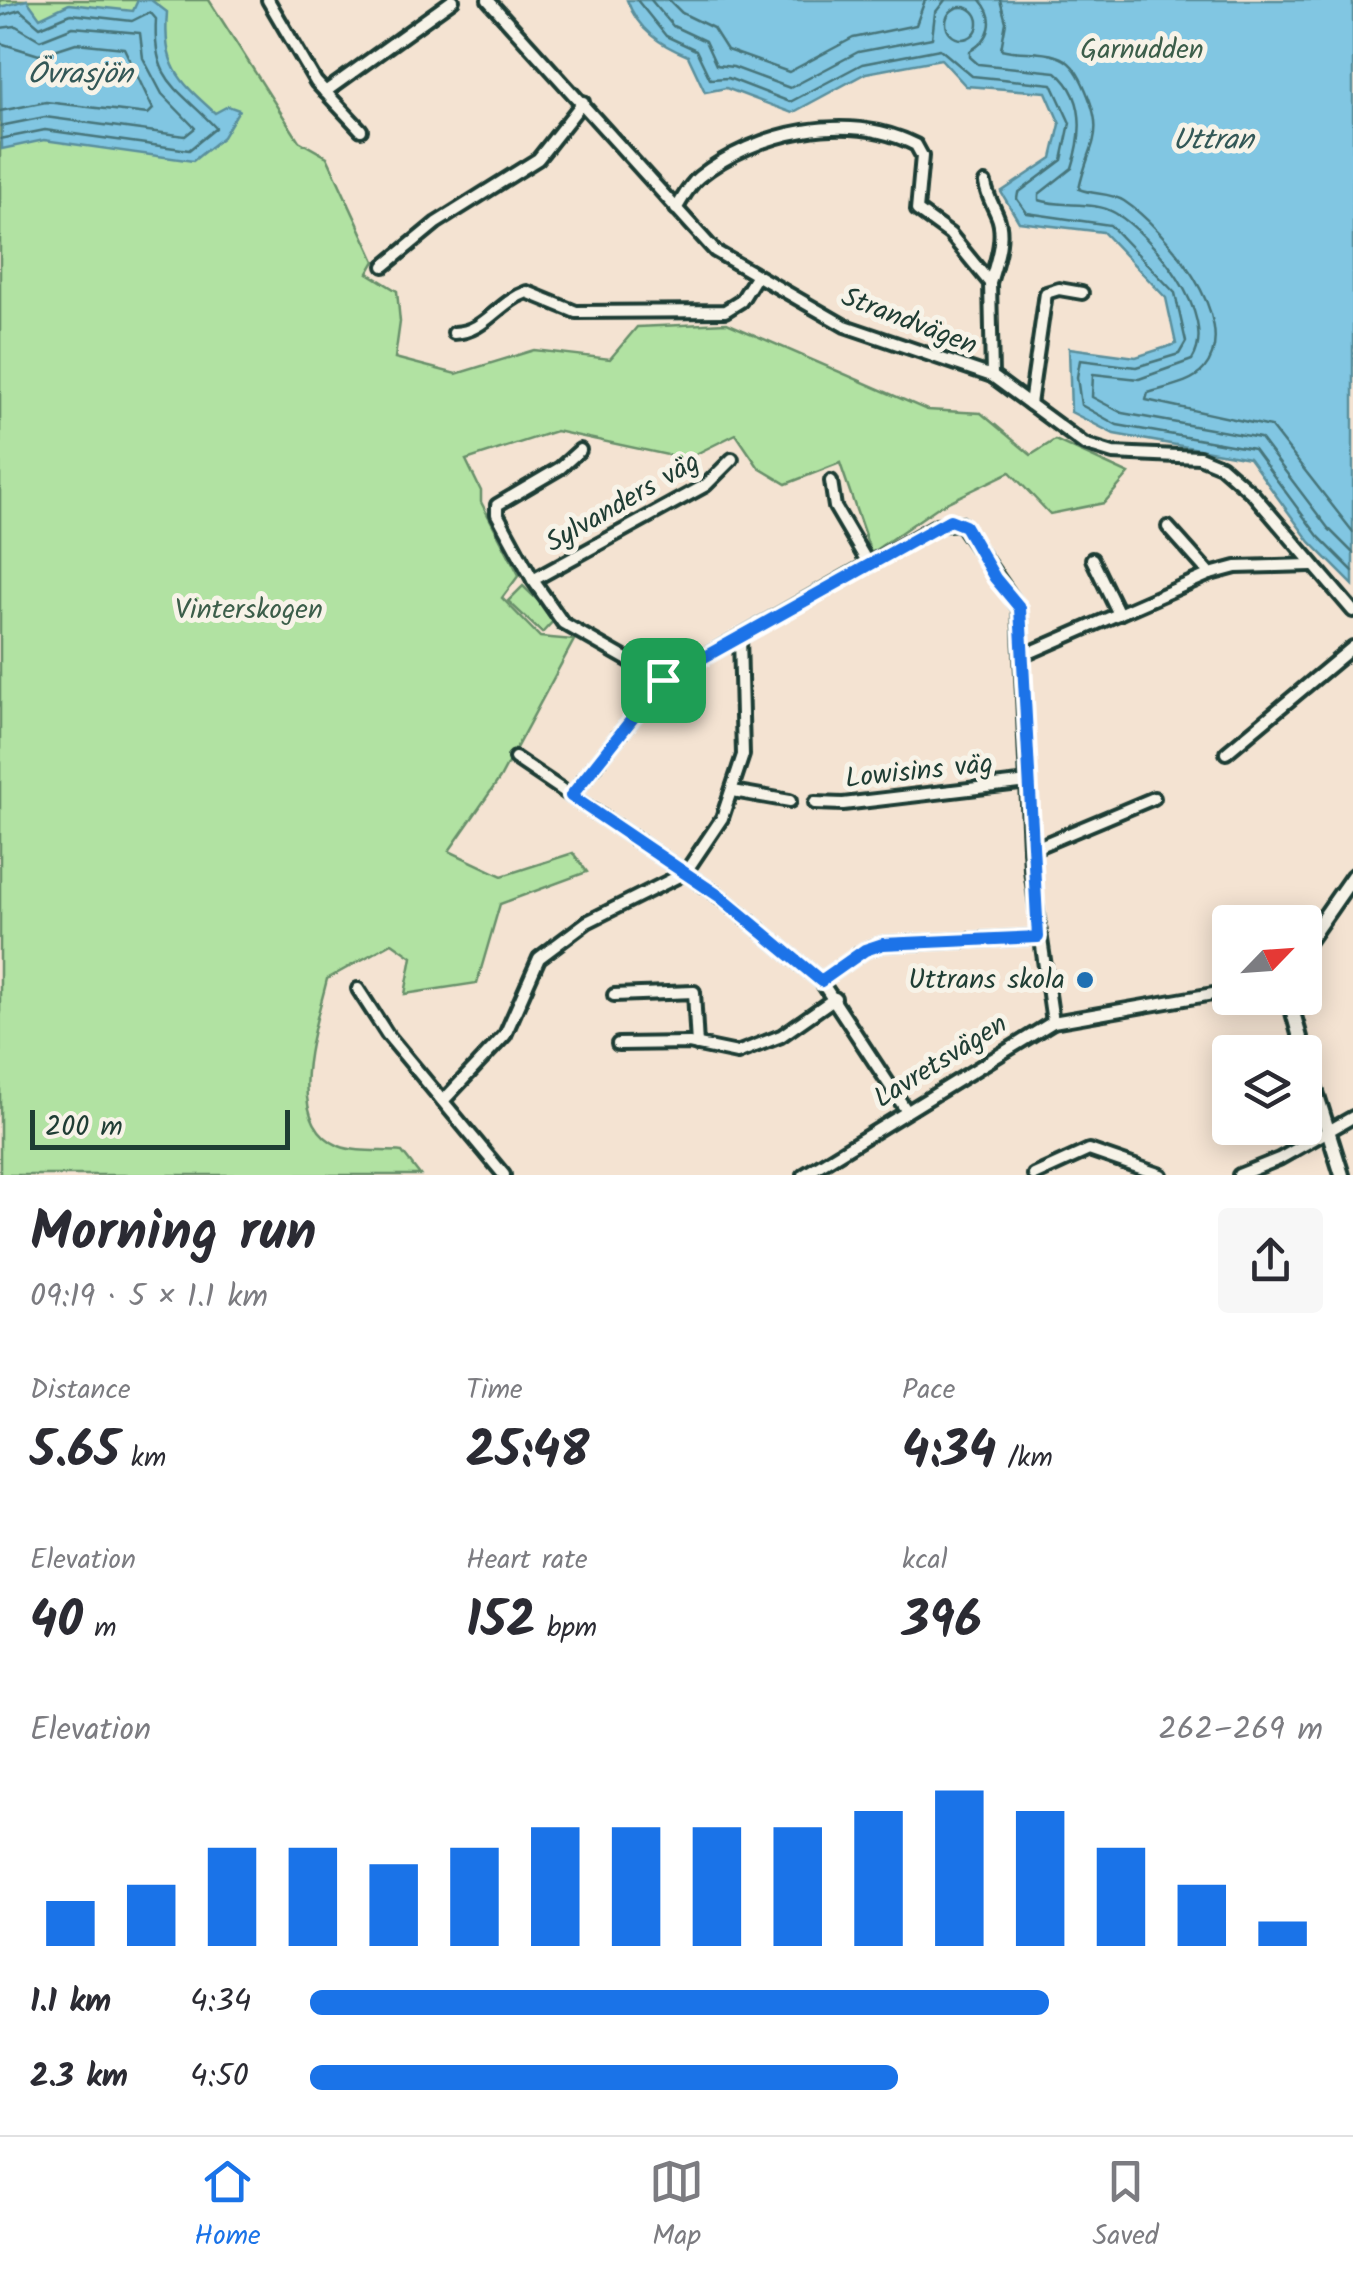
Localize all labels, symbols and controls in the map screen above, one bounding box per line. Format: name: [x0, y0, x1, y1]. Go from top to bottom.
park label: Garnudden: [1080, 28, 1204, 73]
water label: Övrasjön: [28, 51, 135, 99]
water label: Uttran: [1172, 117, 1256, 165]
street label: Strandvägen: [834, 275, 984, 369]
street label: Sylvanders väg: [537, 440, 709, 566]
park label: Vinterskogen: [175, 588, 323, 633]
pin: [621, 638, 706, 723]
icon: arrive: [636, 653, 691, 708]
street label: Lowisins väg: [843, 742, 995, 802]
north arrow: [1212, 905, 1322, 1015]
map controls: [1212, 905, 1322, 1145]
place label: Uttrans skola: [908, 958, 1065, 1003]
marker: Uttrans skola: [1074, 969, 1096, 991]
street label: Lavretsvägen: [865, 1003, 1017, 1121]
button: layers: [1212, 1035, 1322, 1145]
scale bar: [30, 1105, 290, 1150]
text: 200 m: [45, 1105, 123, 1150]
text: Morning run: [30, 1191, 317, 1278]
button: share: [1218, 1208, 1323, 1313]
text: 09:19 · 5 × 1.1 km: [30, 1272, 268, 1323]
text: Distance: [30, 1368, 131, 1413]
text: Time: [466, 1368, 523, 1413]
text: Pace: [902, 1368, 955, 1413]
text: 5.65: [30, 1413, 120, 1493]
text: 25:48: [466, 1413, 590, 1493]
text: 4:34: [902, 1413, 996, 1493]
text: km: [120, 1436, 166, 1481]
text: /km: [996, 1436, 1053, 1481]
text: Elevation: [30, 1538, 136, 1583]
text: Heart rate: [466, 1538, 588, 1583]
text: kcal: [902, 1538, 948, 1583]
text: 40: [30, 1583, 83, 1663]
text: 152: [466, 1583, 536, 1663]
text: 396: [902, 1583, 982, 1663]
text: m: [83, 1606, 116, 1651]
text: bpm: [536, 1606, 597, 1651]
text: Elevation: [30, 1705, 151, 1756]
text: 262–269 m: [1158, 1705, 1323, 1756]
text: 1.1 km: [30, 1977, 111, 2028]
text: 4:34: [190, 1977, 251, 2028]
text: 2.3 km: [30, 2052, 128, 2103]
text: 4:50: [190, 2052, 249, 2103]
tab: Home: [194, 2154, 261, 2259]
tab: Map: [649, 2154, 704, 2259]
tab: Saved: [1092, 2154, 1159, 2259]

